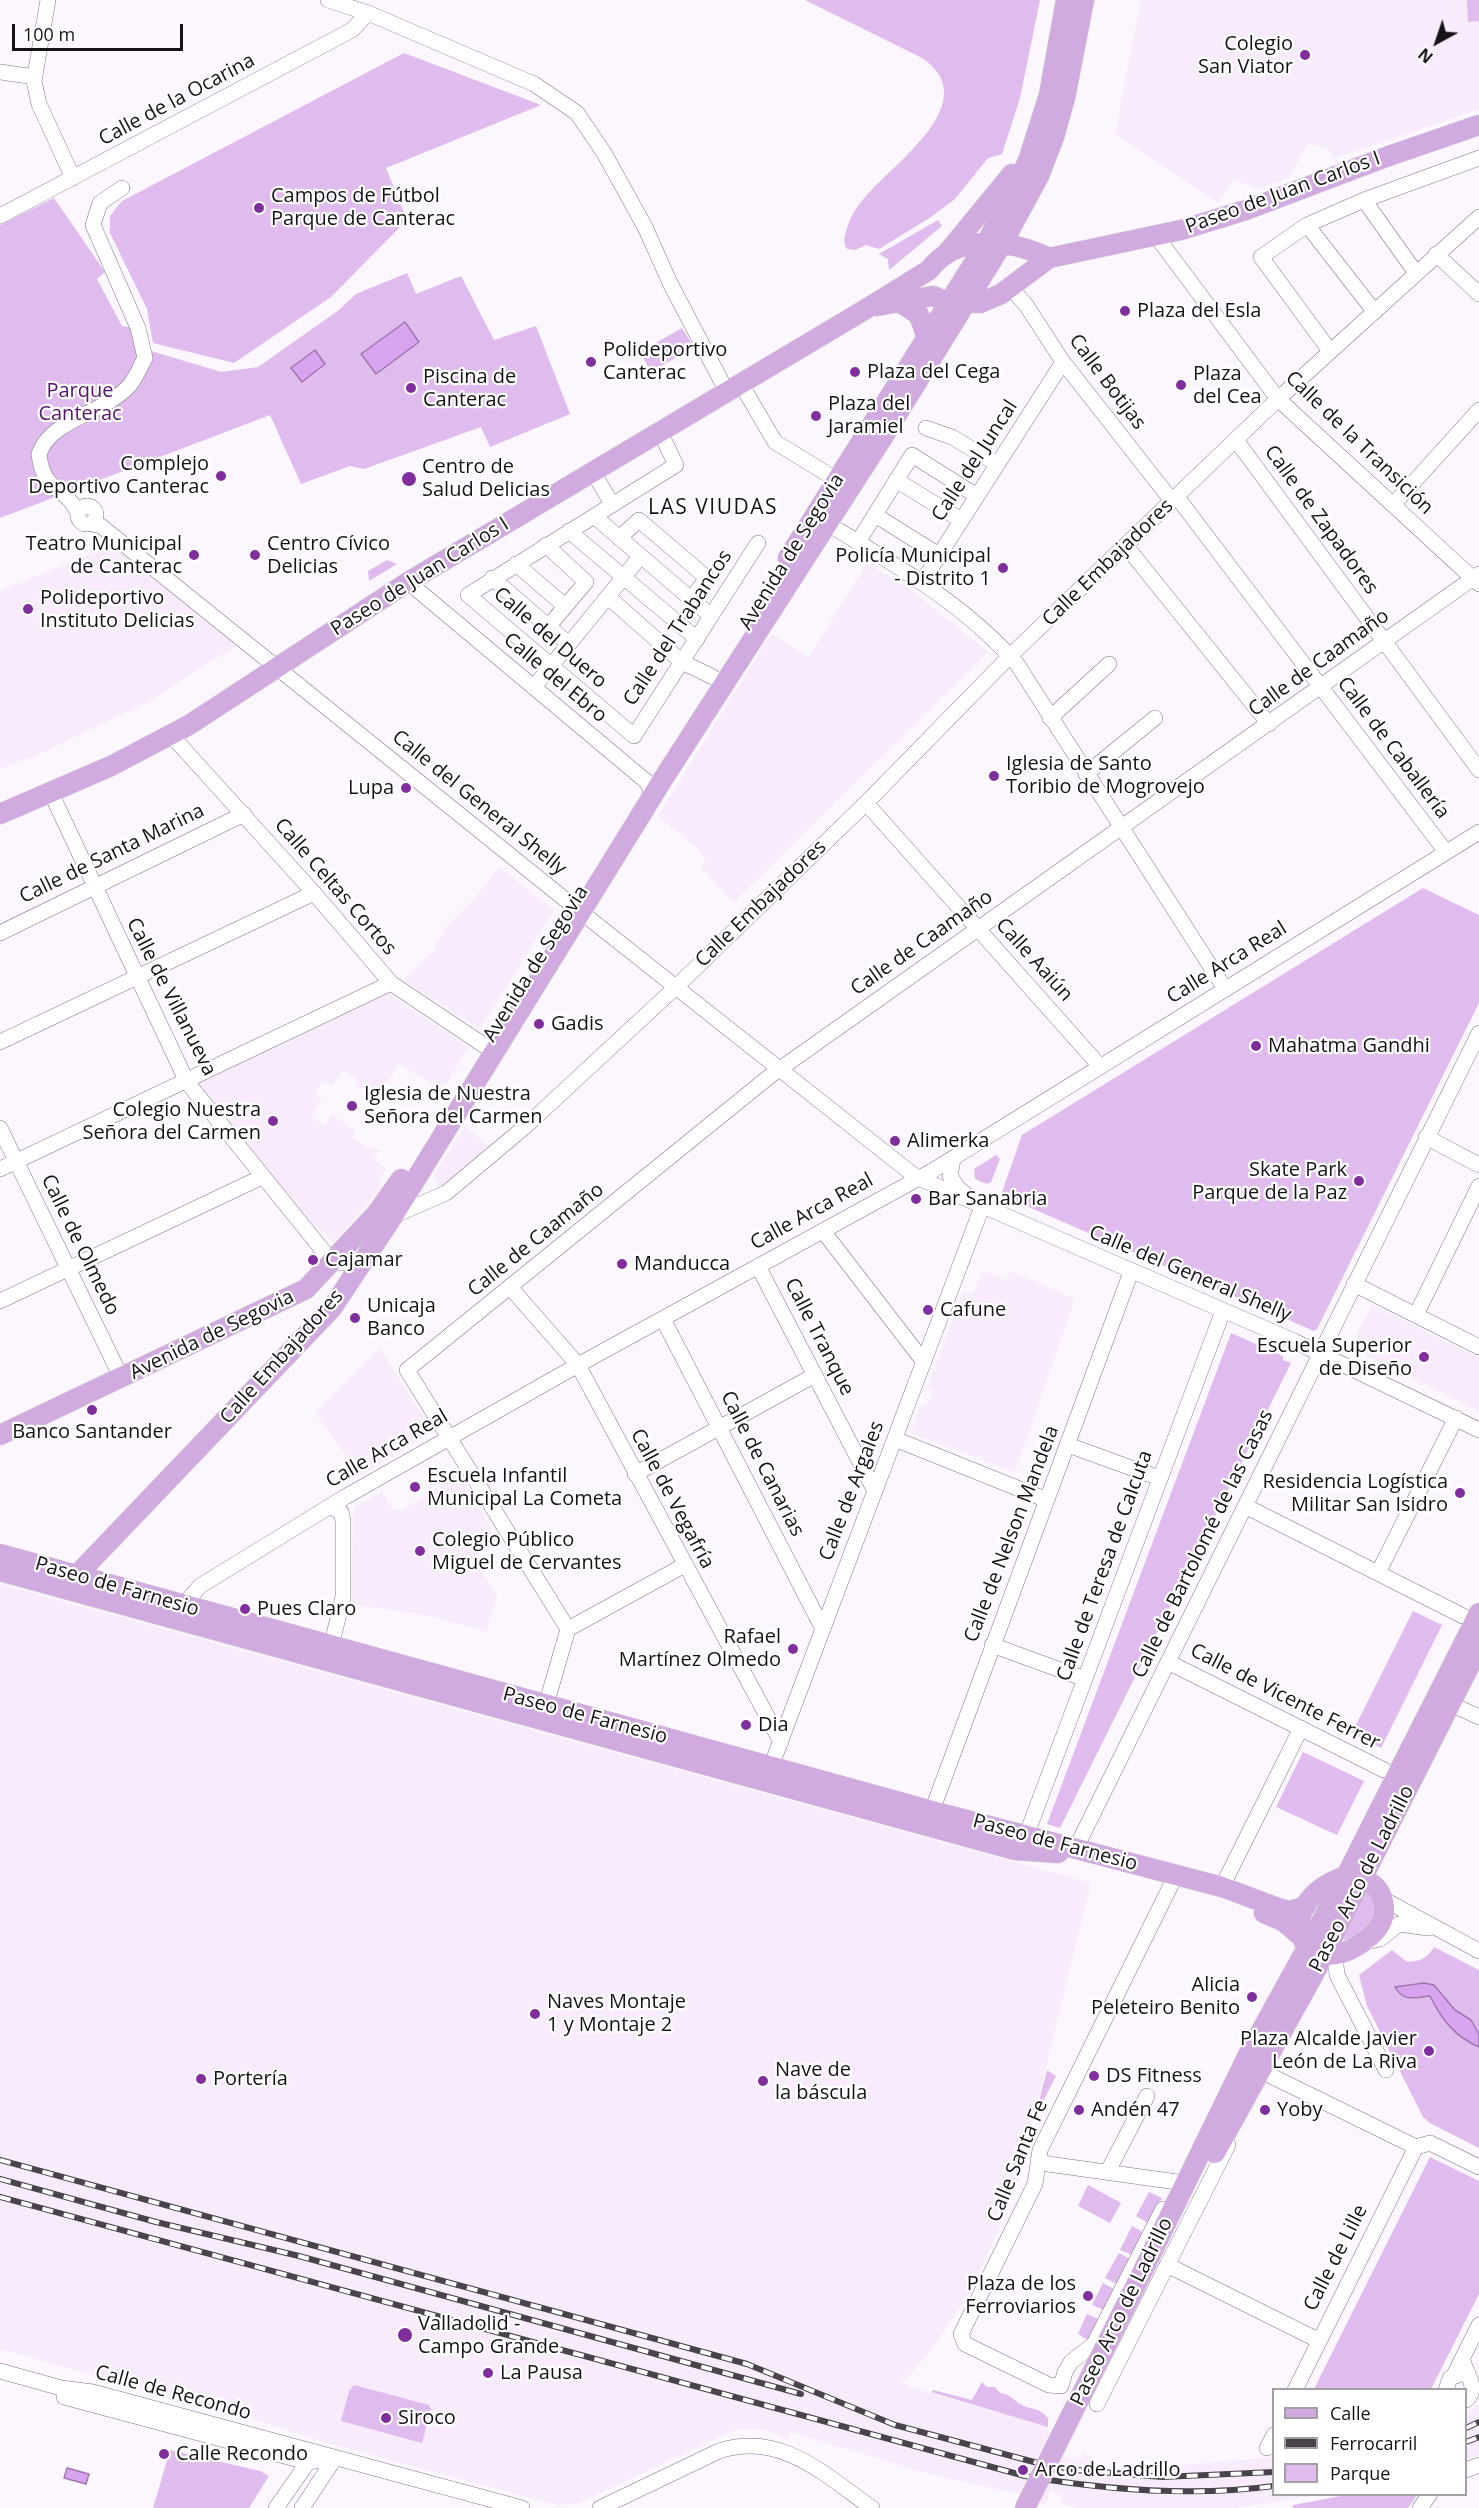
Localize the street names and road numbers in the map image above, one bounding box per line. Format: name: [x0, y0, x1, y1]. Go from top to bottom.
street label: Calle de la Ocarina: [95, 49, 259, 151]
street label: Paseo de Juan Carlos I: [1182, 147, 1384, 239]
street label: Calle Botijas: [1063, 330, 1151, 434]
street label: Calle de la Transición: [1280, 366, 1438, 520]
street label: Calle del Juncal: [927, 396, 1023, 526]
street label: Calle de Zapadores: [1259, 441, 1383, 599]
street label: Avenida de Segovia: [734, 469, 850, 635]
street label: Calle Embajadores: [1038, 494, 1178, 632]
street label: Paseo de Juan Carlos I: [327, 512, 513, 642]
street label: Calle del Trabancos: [619, 546, 737, 710]
street label: Calle del Duero: [488, 582, 612, 694]
street label: Calle de Caamaño: [1244, 604, 1394, 722]
street label: Calle del Ebro: [498, 628, 612, 728]
street label: Calle de Caballería: [1332, 672, 1454, 824]
street label: Calle del General Shelly: [387, 725, 571, 881]
street label: Calle de Santa Marina: [16, 799, 208, 909]
street label: Calle Celtas Cortos: [269, 814, 401, 960]
street label: Calle Embajadores: [691, 835, 831, 973]
street label: Avenida de Segovia: [478, 881, 594, 1047]
street label: Calle de Caamaño: [846, 885, 998, 1001]
street label: Calle Aaiún: [990, 913, 1078, 1007]
street label: Calle de Villanueva: [121, 914, 221, 1080]
street label: Calle Arca Real: [1163, 917, 1291, 1009]
street label: Calle Arca Real: [746, 1168, 878, 1256]
street label: Calle de Olmedo: [36, 1171, 124, 1319]
street label: Calle de Caamaño: [463, 1178, 609, 1302]
street label: Calle del General Shelly: [1085, 1220, 1295, 1328]
street label: Calle Tranque: [779, 1274, 859, 1400]
street label: Avenida de Segovia: [126, 1285, 298, 1385]
street label: Calle Embajadores: [215, 1285, 349, 1429]
street label: Calle de Canarias: [715, 1387, 809, 1541]
street label: Calle Arca Real: [322, 1404, 452, 1494]
street label: Calle de Bartolomé de las Casas: [1127, 1406, 1279, 1682]
street label: Calle de Argales: [814, 1418, 890, 1564]
street label: Calle de Nelson Mandela: [960, 1422, 1064, 1646]
street label: Calle de Vegafría: [625, 1425, 719, 1573]
street label: Calle de Teresa de Calcuta: [1052, 1447, 1158, 1685]
street label: Paseo de Farnesio: [32, 1552, 202, 1622]
street label: Calle de Vicente Ferrer: [1186, 1639, 1384, 1755]
street label: Paseo de Farnesio: [500, 1682, 670, 1750]
street label: Paseo Arco de Ladrillo: [1304, 1782, 1420, 1976]
street label: Paseo de Farnesio: [970, 1809, 1140, 1877]
street label: Calle Santa Fe: [983, 2096, 1053, 2226]
street label: Calle de Lille: [1299, 2201, 1373, 2315]
street label: Paseo Arco de Ladrillo: [1066, 2214, 1178, 2410]
street label: Calle de Recondo: [92, 2361, 254, 2425]

